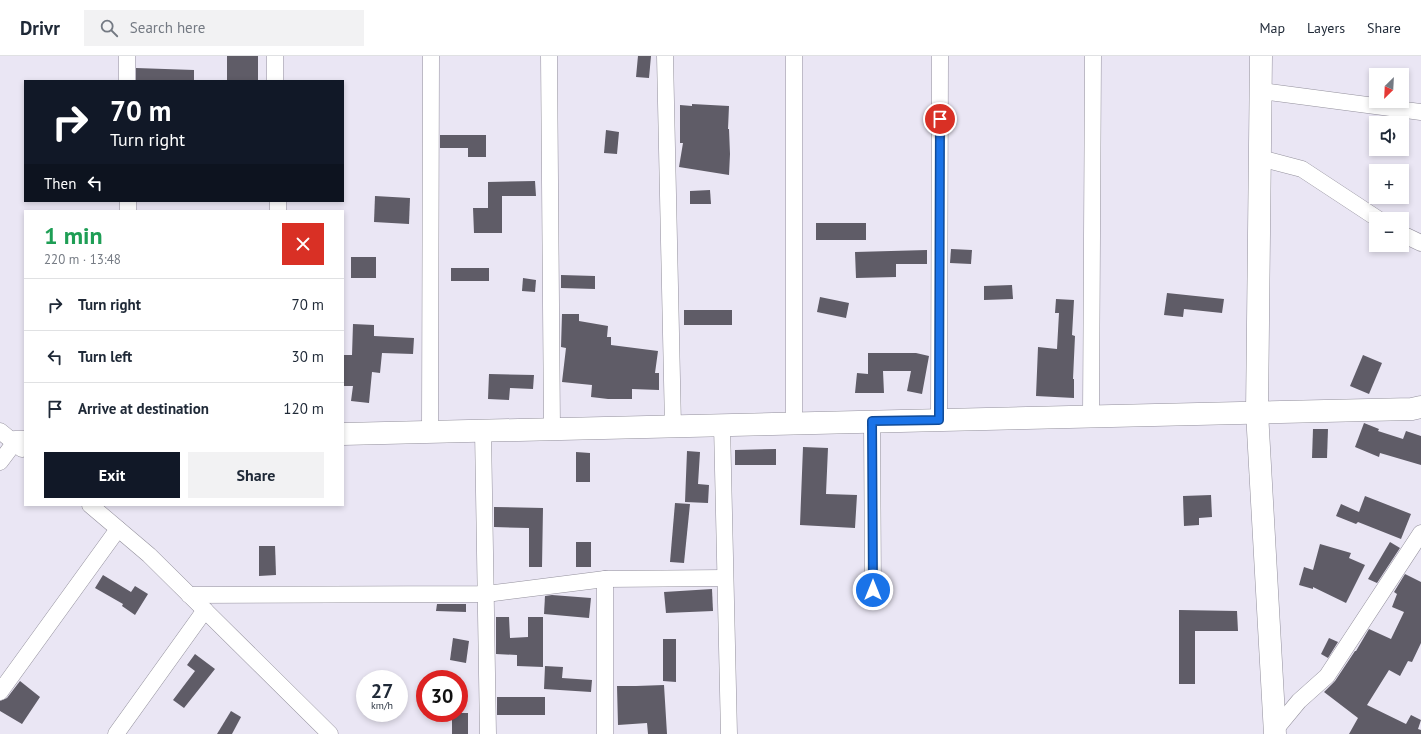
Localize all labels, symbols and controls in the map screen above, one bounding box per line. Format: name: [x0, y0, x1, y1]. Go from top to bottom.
search box: [84, 10, 364, 46]
text: Drivr: [20, 16, 60, 40]
icon: search: [98, 17, 120, 39]
text: Search here: [130, 18, 205, 37]
text: Map: [1259, 19, 1285, 37]
text: Layers: [1307, 19, 1345, 37]
text: Share: [1367, 19, 1401, 37]
north arrow: [1369, 68, 1409, 108]
map controls: [1369, 68, 1409, 252]
text: 70 m: [110, 92, 171, 129]
icon: right: [44, 96, 96, 148]
pin: [923, 102, 957, 136]
icon: arrive: [929, 108, 951, 130]
button: sound: [1369, 116, 1409, 156]
text: Turn right: [110, 128, 185, 151]
button: +: [1369, 164, 1409, 204]
icon: left: [84, 172, 106, 194]
text: Then: [44, 174, 76, 193]
button: −: [1369, 212, 1409, 252]
text: 1 min: [44, 220, 103, 251]
button: close: [282, 223, 324, 265]
text: 220 m · 13:48: [44, 251, 121, 268]
icon: right: [44, 294, 66, 316]
text: Turn right: [78, 295, 141, 314]
text: 70 m: [291, 295, 324, 314]
icon: left: [44, 346, 66, 368]
text: Turn left: [78, 347, 132, 366]
text: 30 m: [291, 347, 324, 366]
icon: arrive: [44, 398, 66, 420]
text: Arrive at destination: [78, 399, 209, 418]
text: 120 m: [283, 399, 324, 418]
button: Exit: [44, 452, 180, 498]
button: Share: [188, 452, 324, 498]
position arrow: [852, 569, 894, 611]
speed limit sign: 30: [416, 670, 468, 722]
text: 27: [371, 678, 393, 704]
text: km/h: [371, 699, 393, 712]

